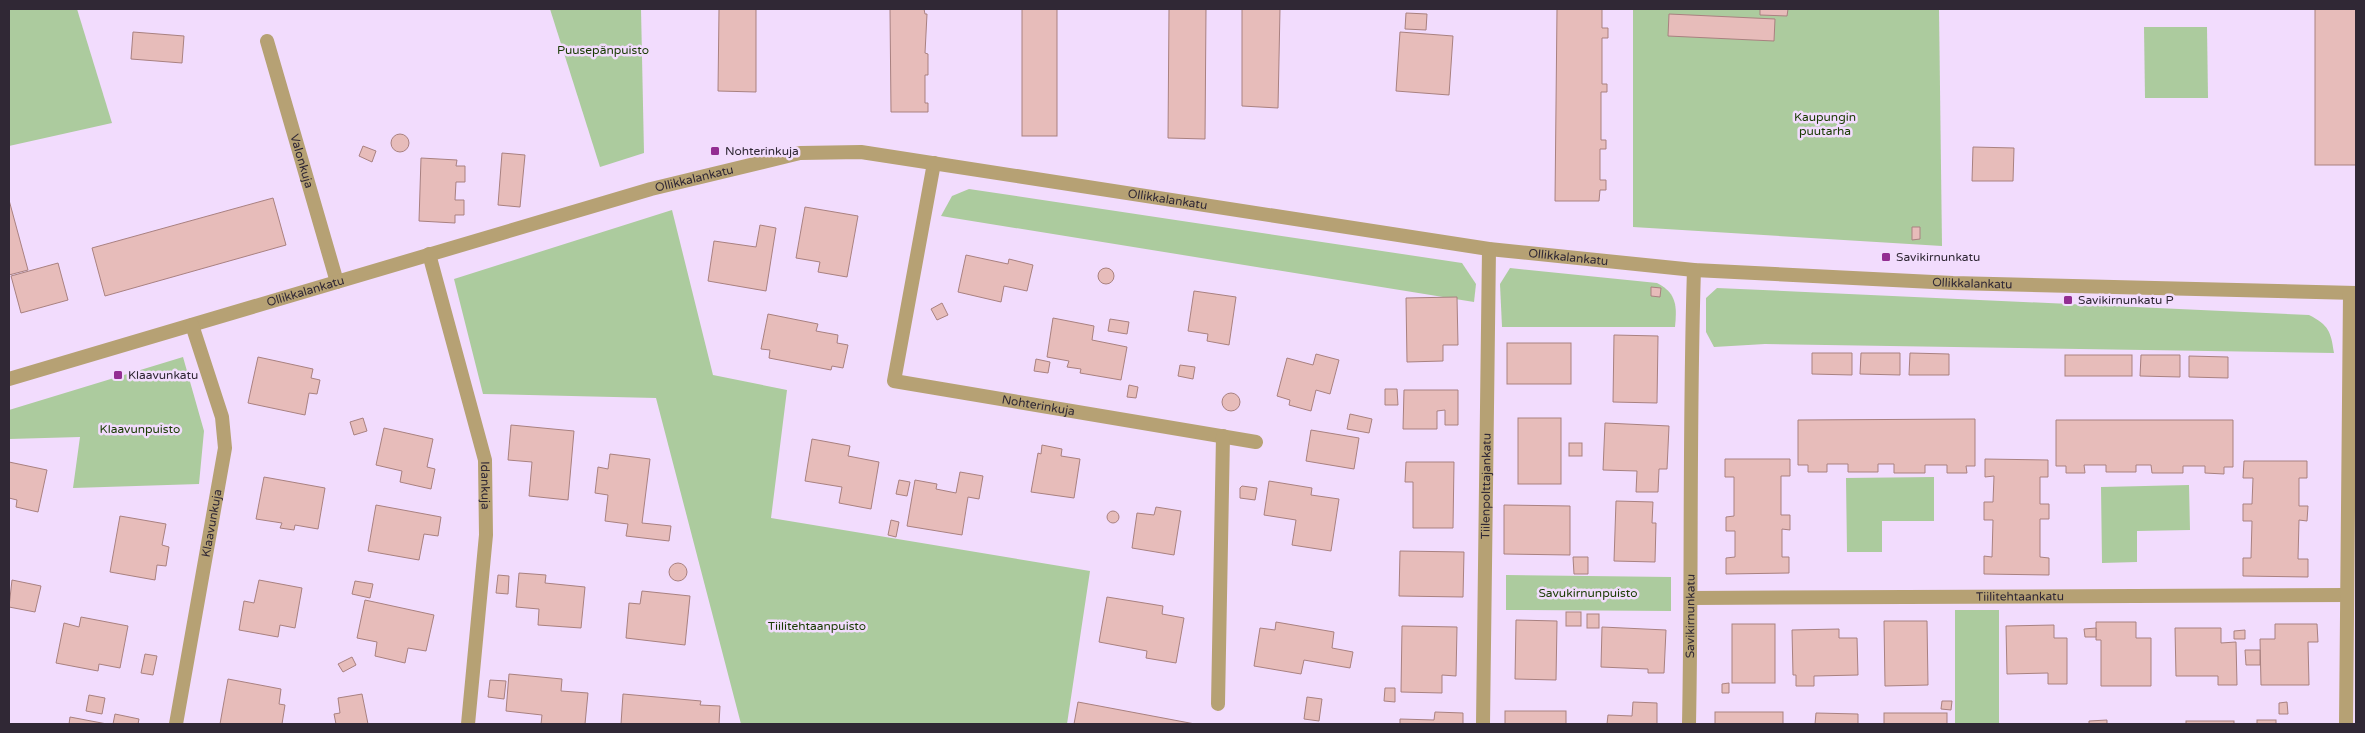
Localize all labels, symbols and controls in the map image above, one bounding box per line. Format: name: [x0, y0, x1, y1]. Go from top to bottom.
park label: Puusepänpuisto: [557, 43, 649, 57]
park label: Kaupungin puutarha: [1794, 110, 1856, 138]
street label: Valonkuja: [287, 132, 316, 190]
place label: Nohterinkuja: [725, 144, 799, 158]
marker: Nohterinkuja: [709, 145, 721, 157]
street label: Ollikkalankatu: [654, 162, 735, 195]
street label: Ollikkalankatu: [1127, 186, 1208, 212]
street label: Ollikkalankatu: [1528, 246, 1609, 268]
place label: Savikirnunkatu: [1896, 250, 1980, 264]
marker: Savikirnunkatu: [1880, 251, 1892, 263]
street label: Ollikkalankatu: [265, 273, 346, 309]
street label: Ollikkalankatu: [1932, 275, 2013, 291]
place label: Savikirnunkatu P: [2078, 293, 2173, 307]
marker: Savikirnunkatu P: [2062, 294, 2074, 306]
place label: Klaavunkatu: [128, 368, 198, 382]
marker: Klaavunkatu: [112, 369, 124, 381]
street label: Nohterinkuja: [1001, 392, 1076, 418]
park label: Klaavunpuisto: [100, 422, 180, 436]
street label: Tiilenpolttajankatu: [1478, 433, 1494, 539]
street label: Idankuja: [478, 461, 493, 510]
street label: Klaavunkuja: [199, 488, 225, 558]
street label: Savikirnunkatu: [1683, 574, 1698, 658]
park label: Savukirnunpuisto: [1538, 586, 1638, 600]
street label: Tiilitehtaankatu: [1976, 589, 2064, 604]
park label: Tiilitehtaanpuisto: [768, 619, 866, 633]

